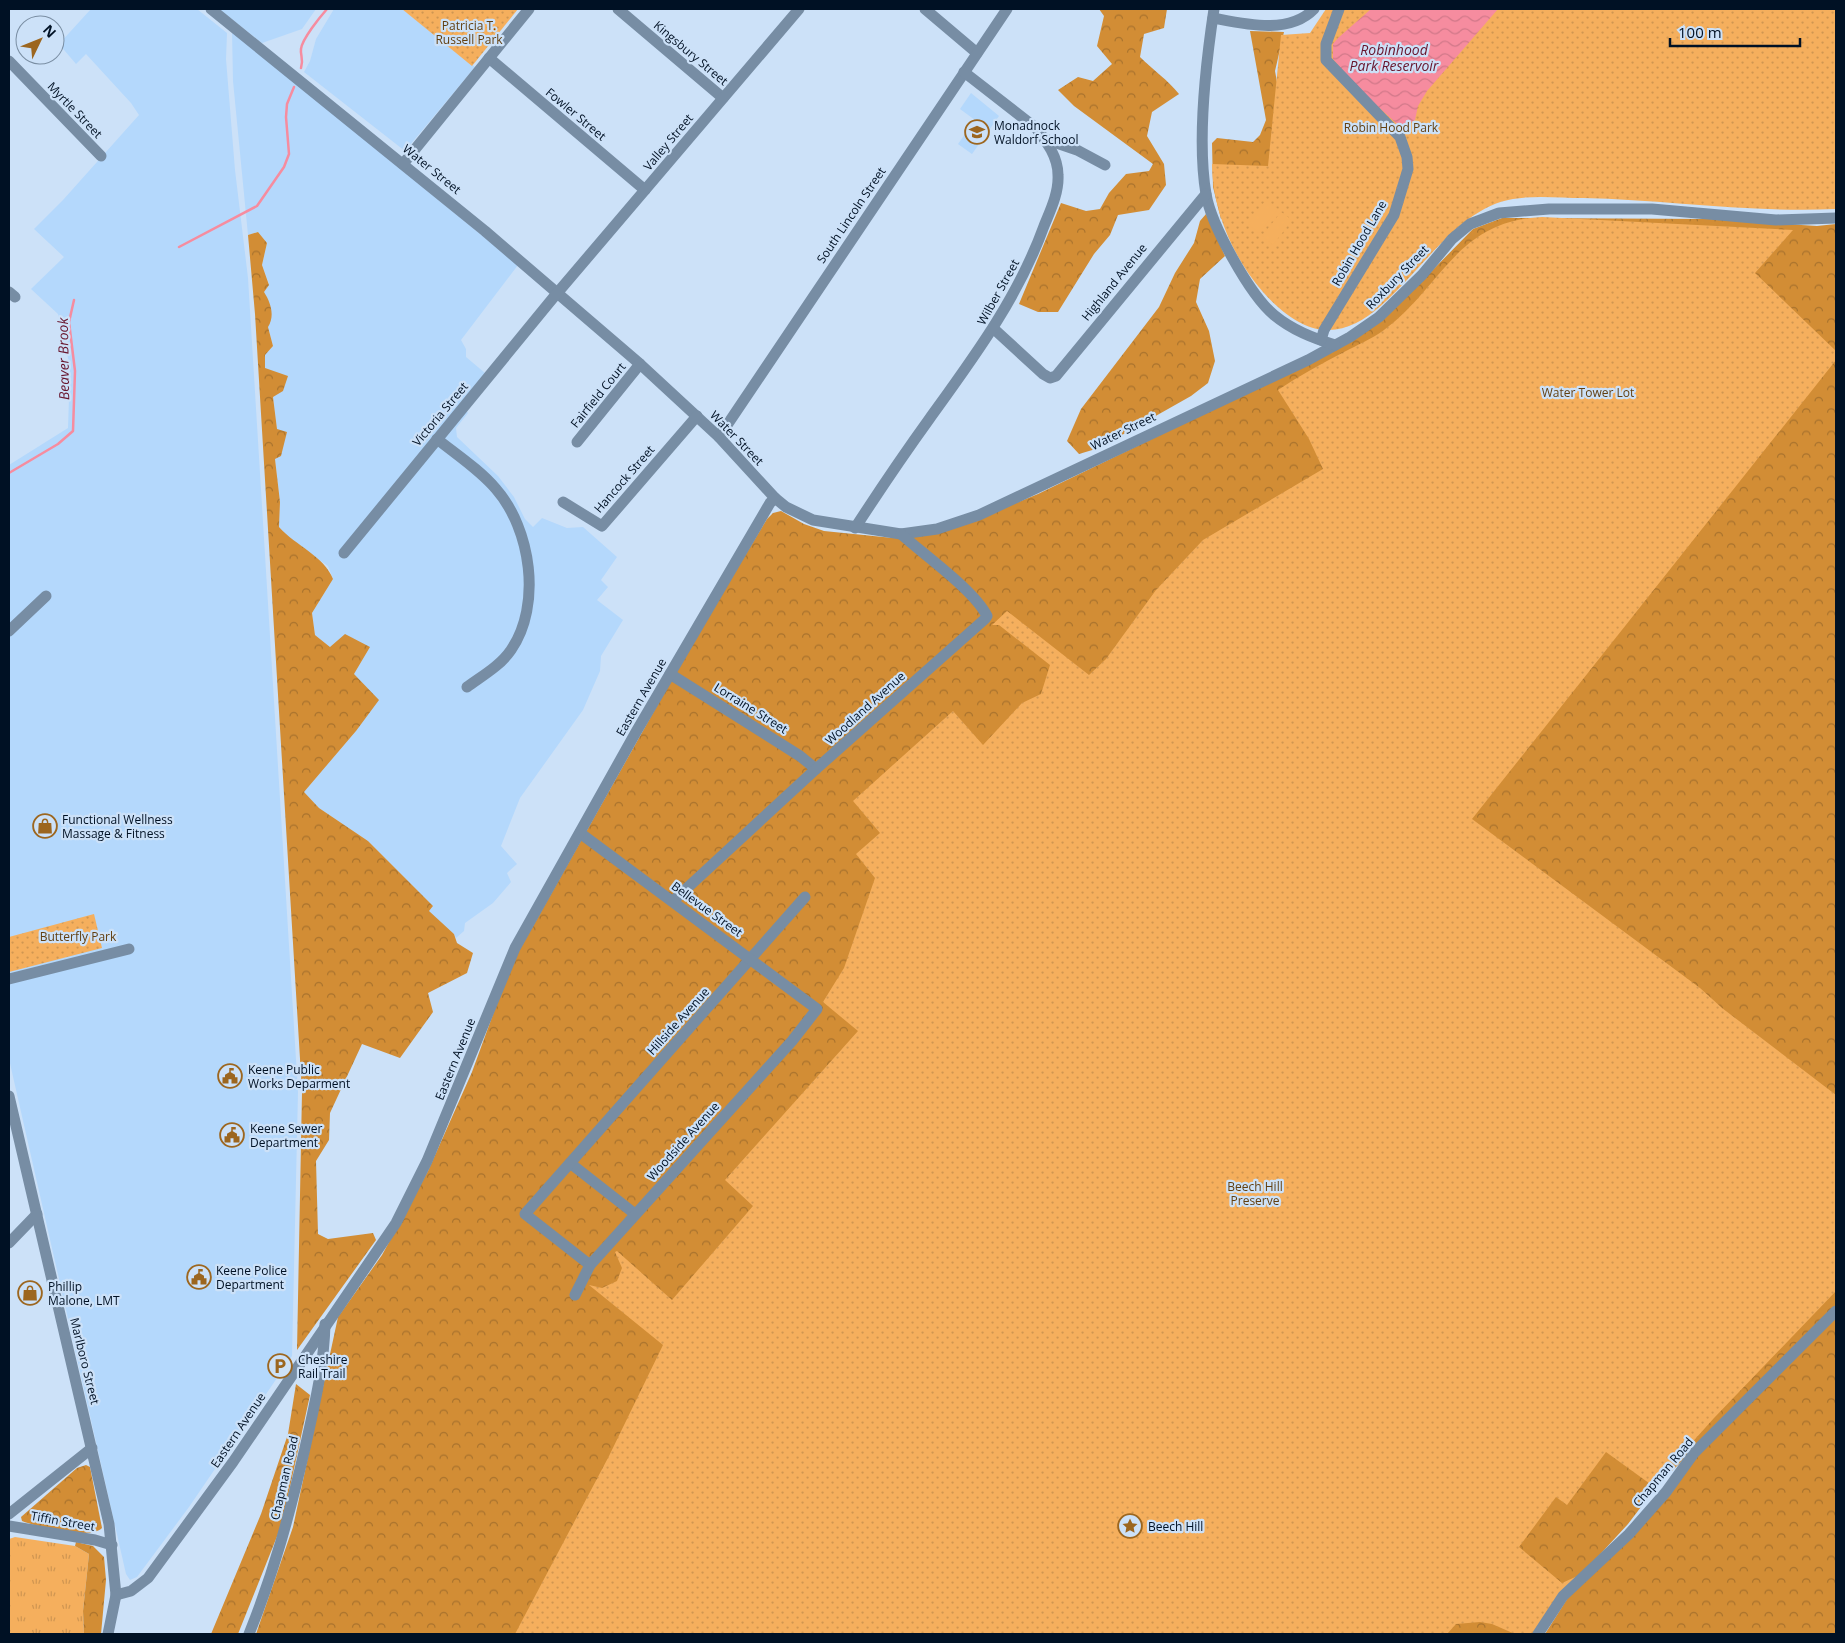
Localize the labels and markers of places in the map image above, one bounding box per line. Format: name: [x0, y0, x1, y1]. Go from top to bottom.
place label: Monadnock Waldorf School: [994, 117, 1079, 148]
school or university icon: Monadnock Waldorf School: [964, 119, 990, 145]
place label: Functional Wellness Massage & Fitness: [62, 811, 173, 842]
shop icon: Functional Wellness Massage & Fitness: [32, 813, 58, 839]
place label: Keene Public Works Deparment: [248, 1061, 350, 1092]
public building icon: Keene Public Works Deparment: [217, 1063, 243, 1089]
place label: Keene Sewer Department: [250, 1120, 322, 1151]
public building icon: Keene Sewer Department: [219, 1122, 245, 1148]
place label: Keene Police Department: [216, 1262, 287, 1293]
public building icon: Keene Police Department: [186, 1264, 212, 1290]
place label: Phillip Malone, LMT: [48, 1278, 120, 1309]
shop icon: Phillip Malone, LMT: [17, 1280, 43, 1306]
place label: Cheshire Rail Trail: [298, 1351, 348, 1382]
parking icon: Cheshire Rail Trail: [267, 1353, 293, 1379]
place icon: Beech Hill: [1117, 1513, 1143, 1539]
place label: Beech Hill: [1148, 1518, 1203, 1535]

